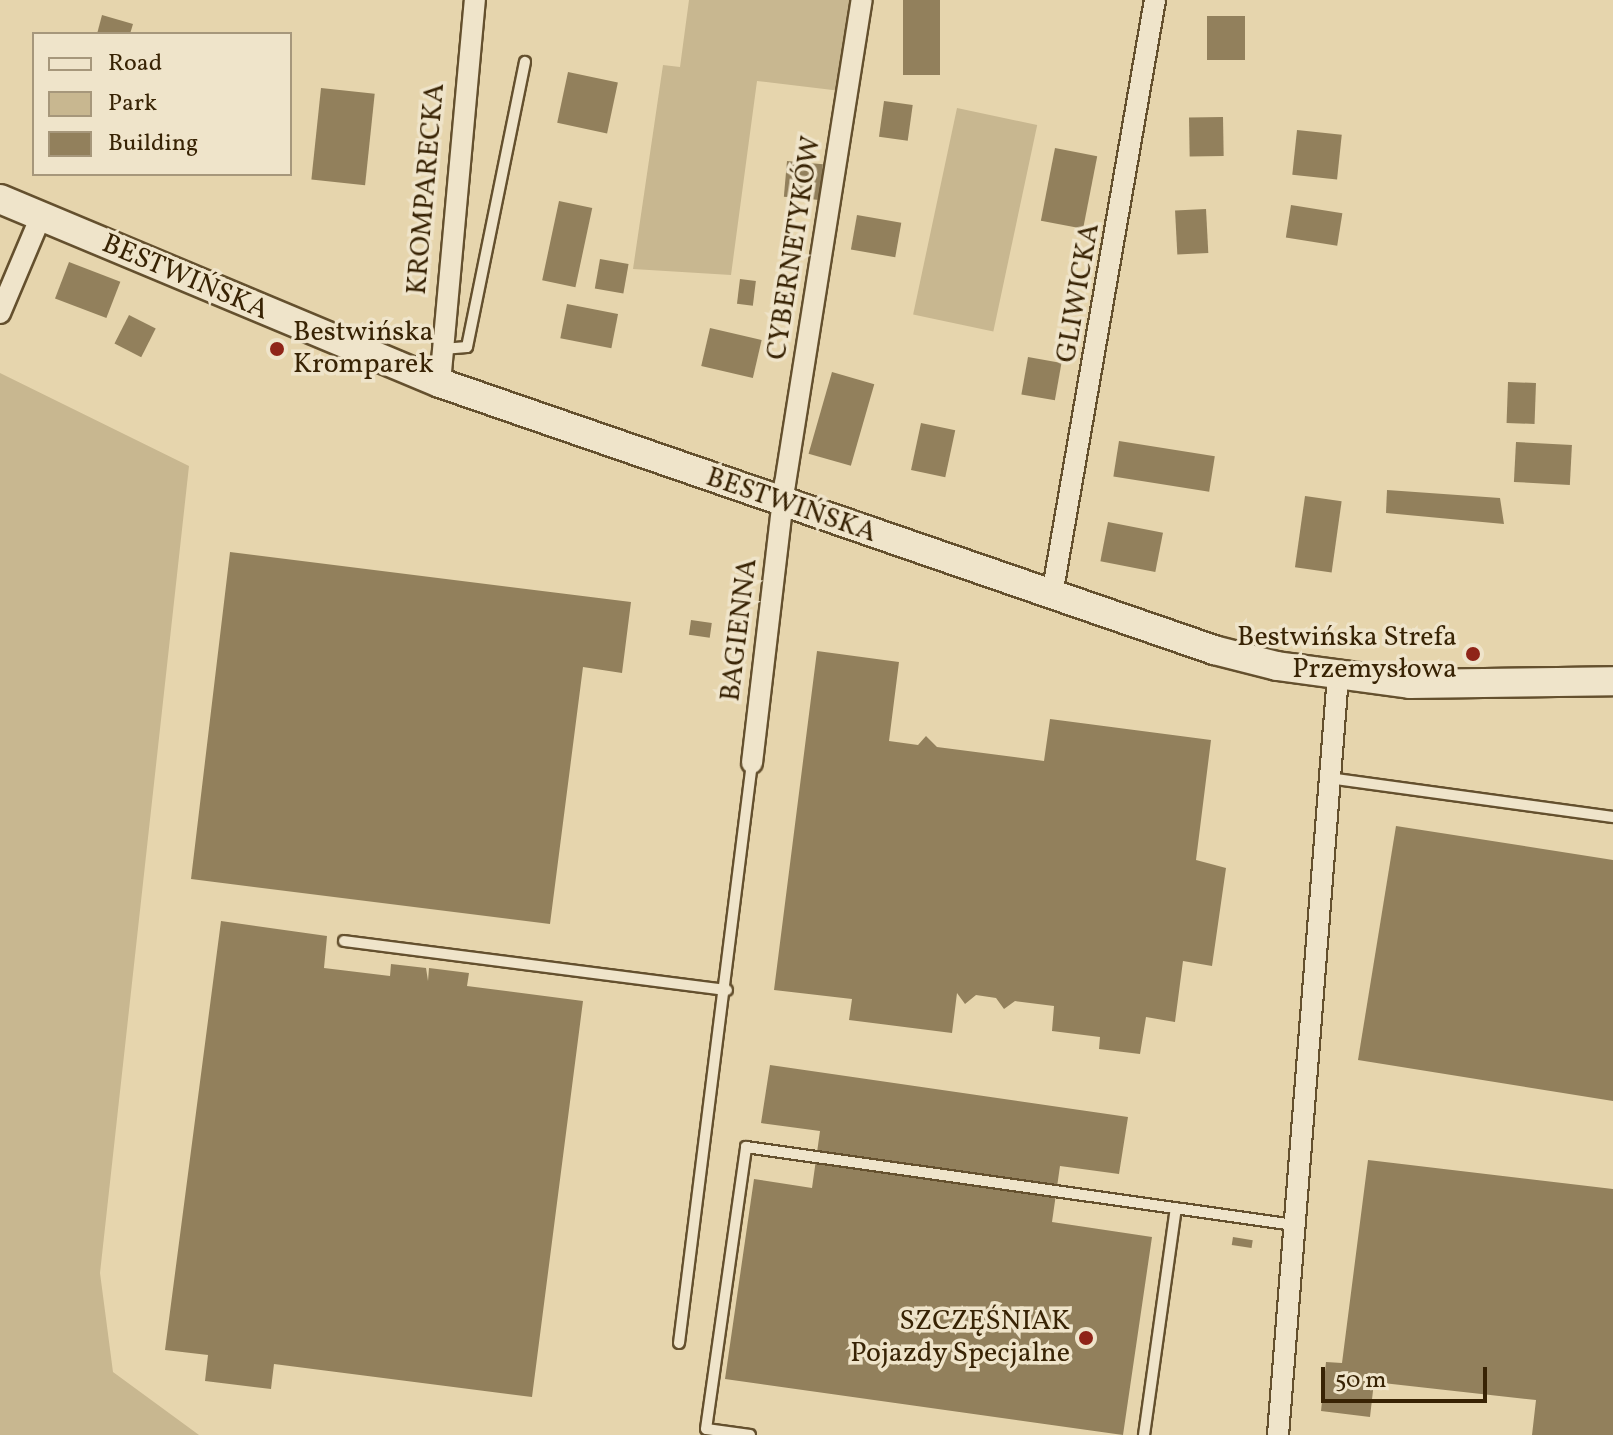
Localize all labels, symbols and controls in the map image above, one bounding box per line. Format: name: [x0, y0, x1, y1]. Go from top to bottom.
legend: [32, 32, 292, 176]
text: Road: [108, 47, 162, 81]
street label: KROMPARECKA: [401, 82, 453, 296]
text: Park: [108, 87, 157, 121]
text: Building: [108, 127, 198, 161]
street label: CYBERNETYKÓW: [761, 134, 829, 362]
street label: GLIWICKA: [1050, 221, 1108, 365]
street label: BESTWIŃSKA: [97, 228, 273, 328]
place label: Bestwińska Kromparek: [293, 316, 434, 382]
marker: Bestwińska Kromparek: [268, 340, 286, 358]
street label: BESTWIŃSKA: [701, 461, 881, 551]
street label: BAGIENNA: [715, 557, 765, 703]
place label: Bestwińska Strefa Przemysłowa: [1237, 621, 1457, 687]
marker: Bestwińska Strefa Przemysłowa: [1464, 645, 1482, 663]
place label: SZCZĘŚNIAK Pojazdy Specjalne: [849, 1305, 1070, 1371]
marker: SZCZĘŚNIAK Pojazdy Specjalne: [1077, 1329, 1095, 1347]
scale bar: [1325, 1351, 1491, 1401]
text: 50 m: [1335, 1364, 1387, 1398]

